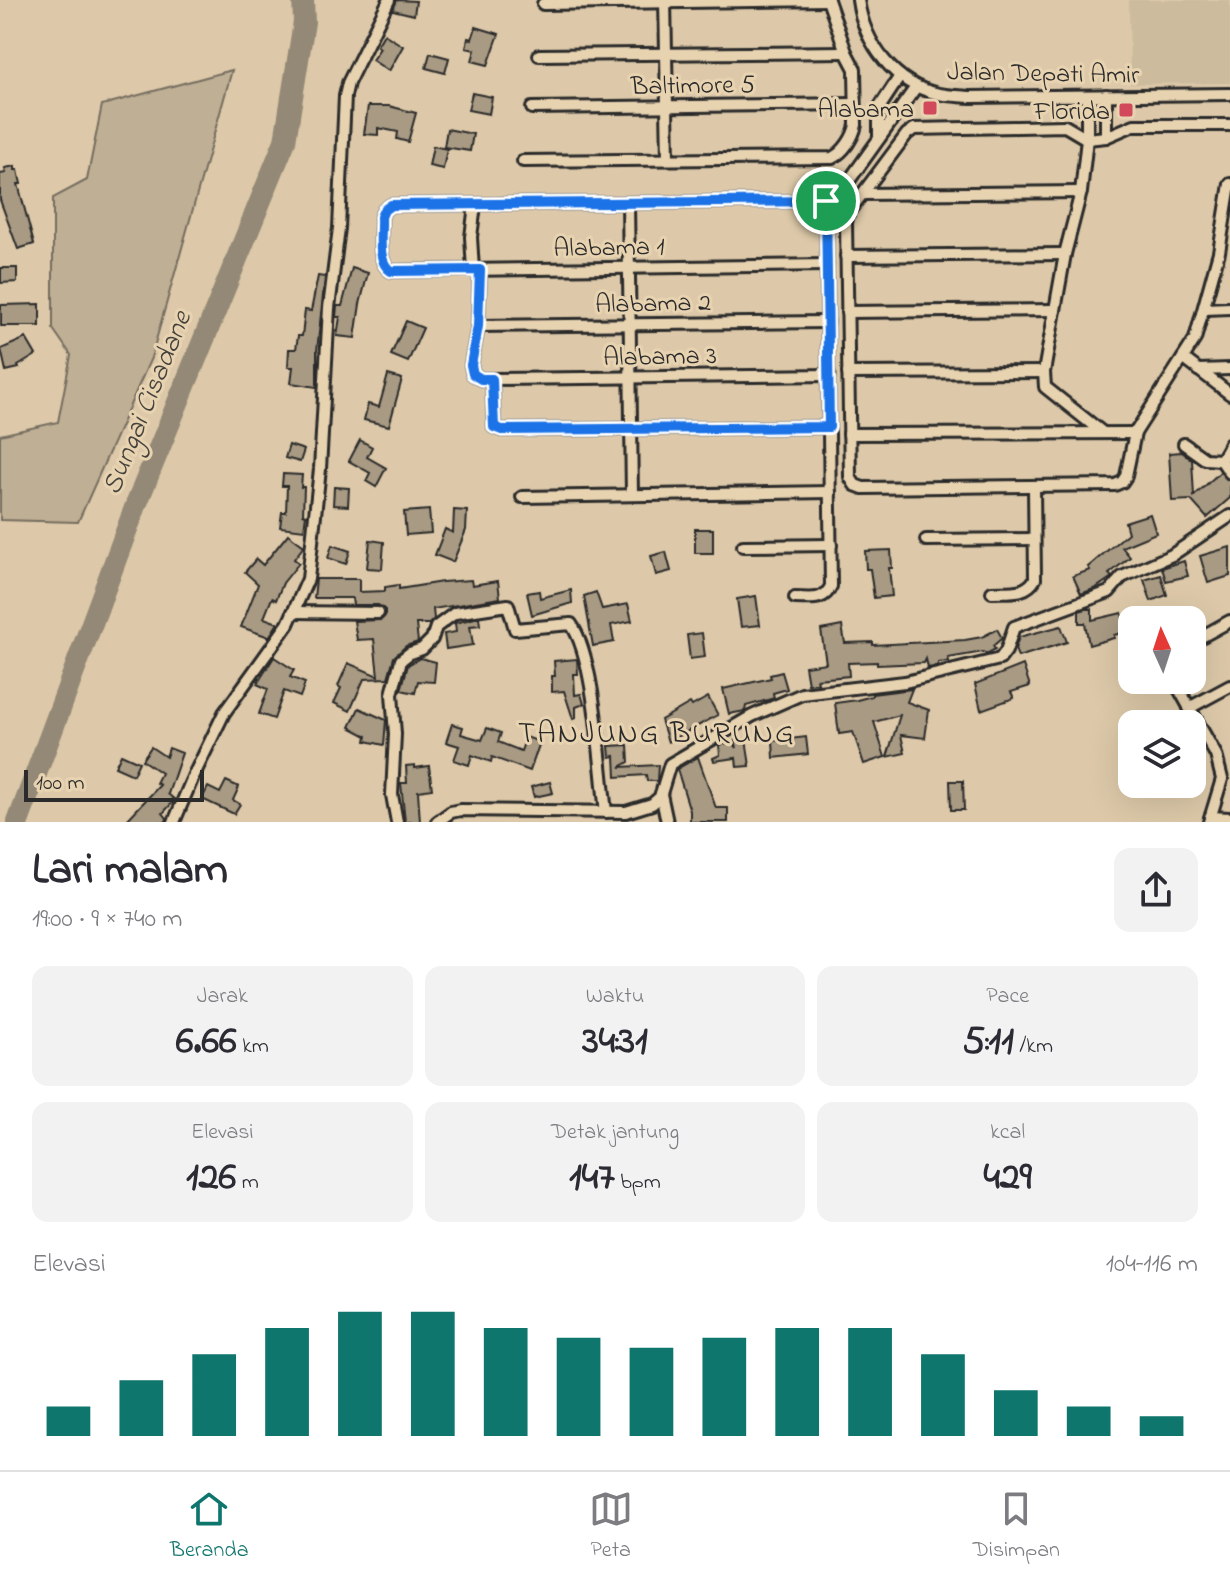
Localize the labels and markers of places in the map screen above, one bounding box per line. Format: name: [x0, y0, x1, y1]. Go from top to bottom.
place label: Alabama: [818, 92, 914, 130]
place label: Florida: [1033, 94, 1110, 132]
marker: Alabama: [921, 99, 939, 117]
marker: Florida: [1117, 101, 1135, 119]
pin: [792, 167, 860, 235]

